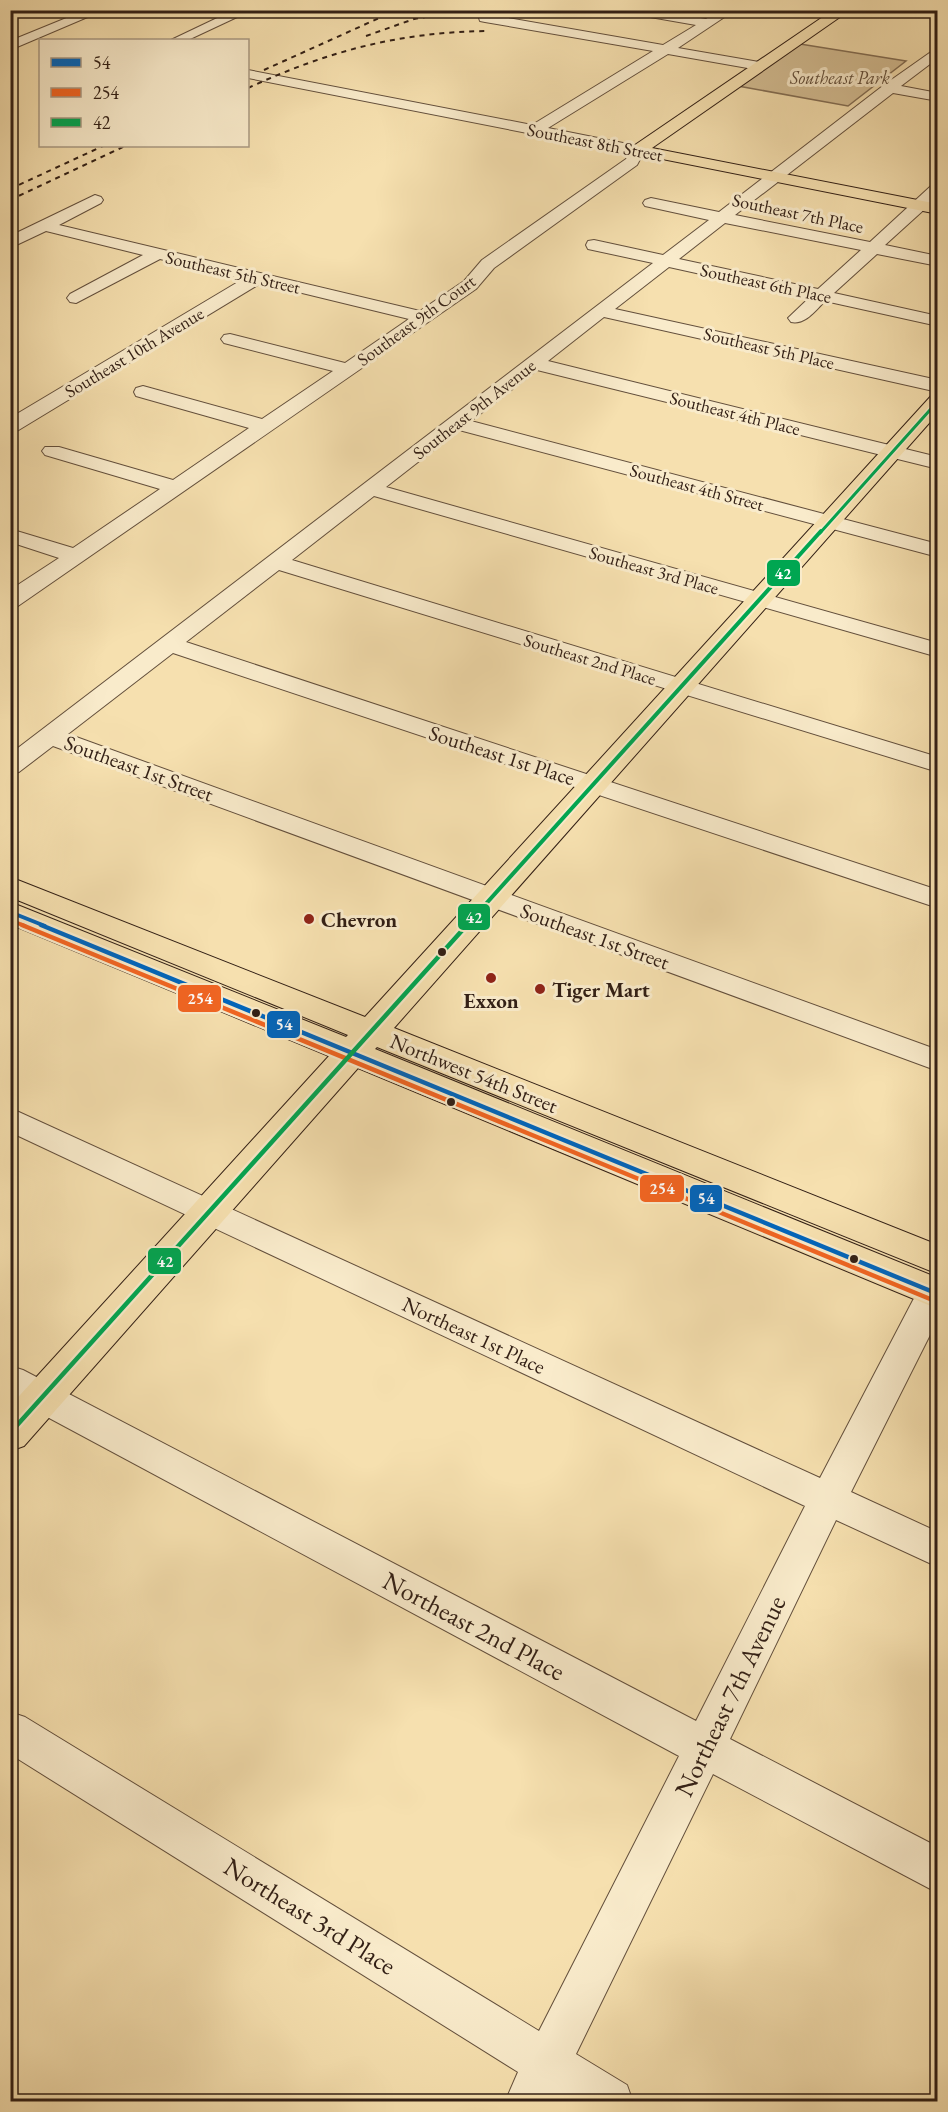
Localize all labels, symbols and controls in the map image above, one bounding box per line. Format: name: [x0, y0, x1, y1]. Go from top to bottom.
legend: [39, 39, 249, 147]
text: 54: [93, 51, 111, 74]
park label: Southeast Park: [789, 66, 890, 89]
text: 254: [93, 81, 119, 104]
text: 42: [93, 111, 111, 134]
street label: Southeast 8th Street: [525, 118, 665, 166]
street label: Southeast 7th Place: [730, 188, 866, 238]
street label: Southeast 5th Street: [163, 245, 303, 299]
street label: Southeast 6th Place: [698, 258, 834, 308]
street label: Southeast 9th Court: [352, 269, 480, 371]
street label: Southeast 10th Avenue: [60, 301, 208, 403]
street label: Southeast 5th Place: [701, 322, 837, 374]
street label: Southeast 9th Avenue: [408, 354, 540, 464]
street label: Southeast 4th Place: [667, 386, 803, 440]
street label: Southeast 4th Street: [628, 458, 767, 516]
street label: Southeast 3rd Place: [587, 541, 721, 599]
line badge: 42: [766, 559, 801, 587]
text: 42: [775, 563, 792, 584]
street label: Southeast 2nd Place: [521, 628, 659, 690]
street label: Southeast 1st Place: [426, 719, 578, 791]
street label: Southeast 1st Street: [61, 729, 218, 808]
street label: Southeast 1st Street: [517, 897, 674, 976]
line badge: 42: [457, 903, 491, 931]
place label: Chevron: [321, 906, 397, 933]
text: 42: [466, 907, 483, 928]
marker: Chevron: [302, 912, 316, 926]
unlabelled marker: [436, 946, 448, 958]
marker: Exxon: [484, 971, 498, 985]
place label: Tiger Mart: [552, 976, 650, 1003]
marker: Tiger Mart: [533, 982, 547, 996]
line badge: 254: [177, 984, 222, 1013]
place label: Exxon: [463, 987, 519, 1014]
text: 254: [187, 988, 213, 1009]
unlabelled marker: [250, 1007, 262, 1019]
line badge: 54: [266, 1010, 301, 1039]
text: 54: [276, 1014, 293, 1035]
street label: Northwest 54th Street: [386, 1027, 562, 1119]
unlabelled marker: [445, 1096, 457, 1108]
line badge: 254: [639, 1174, 685, 1203]
text: 254: [649, 1178, 675, 1199]
line badge: 54: [689, 1184, 723, 1213]
text: 54: [698, 1188, 715, 1209]
line badge: 42: [147, 1247, 182, 1275]
text: 42: [157, 1251, 174, 1272]
unlabelled marker: [848, 1253, 860, 1265]
street label: Northeast 1st Place: [398, 1290, 550, 1380]
street label: Northeast 2nd Place: [377, 1564, 571, 1688]
street label: Northeast 7th Avenue: [667, 1590, 793, 1802]
street label: Northeast 3rd Place: [218, 1849, 402, 1983]

